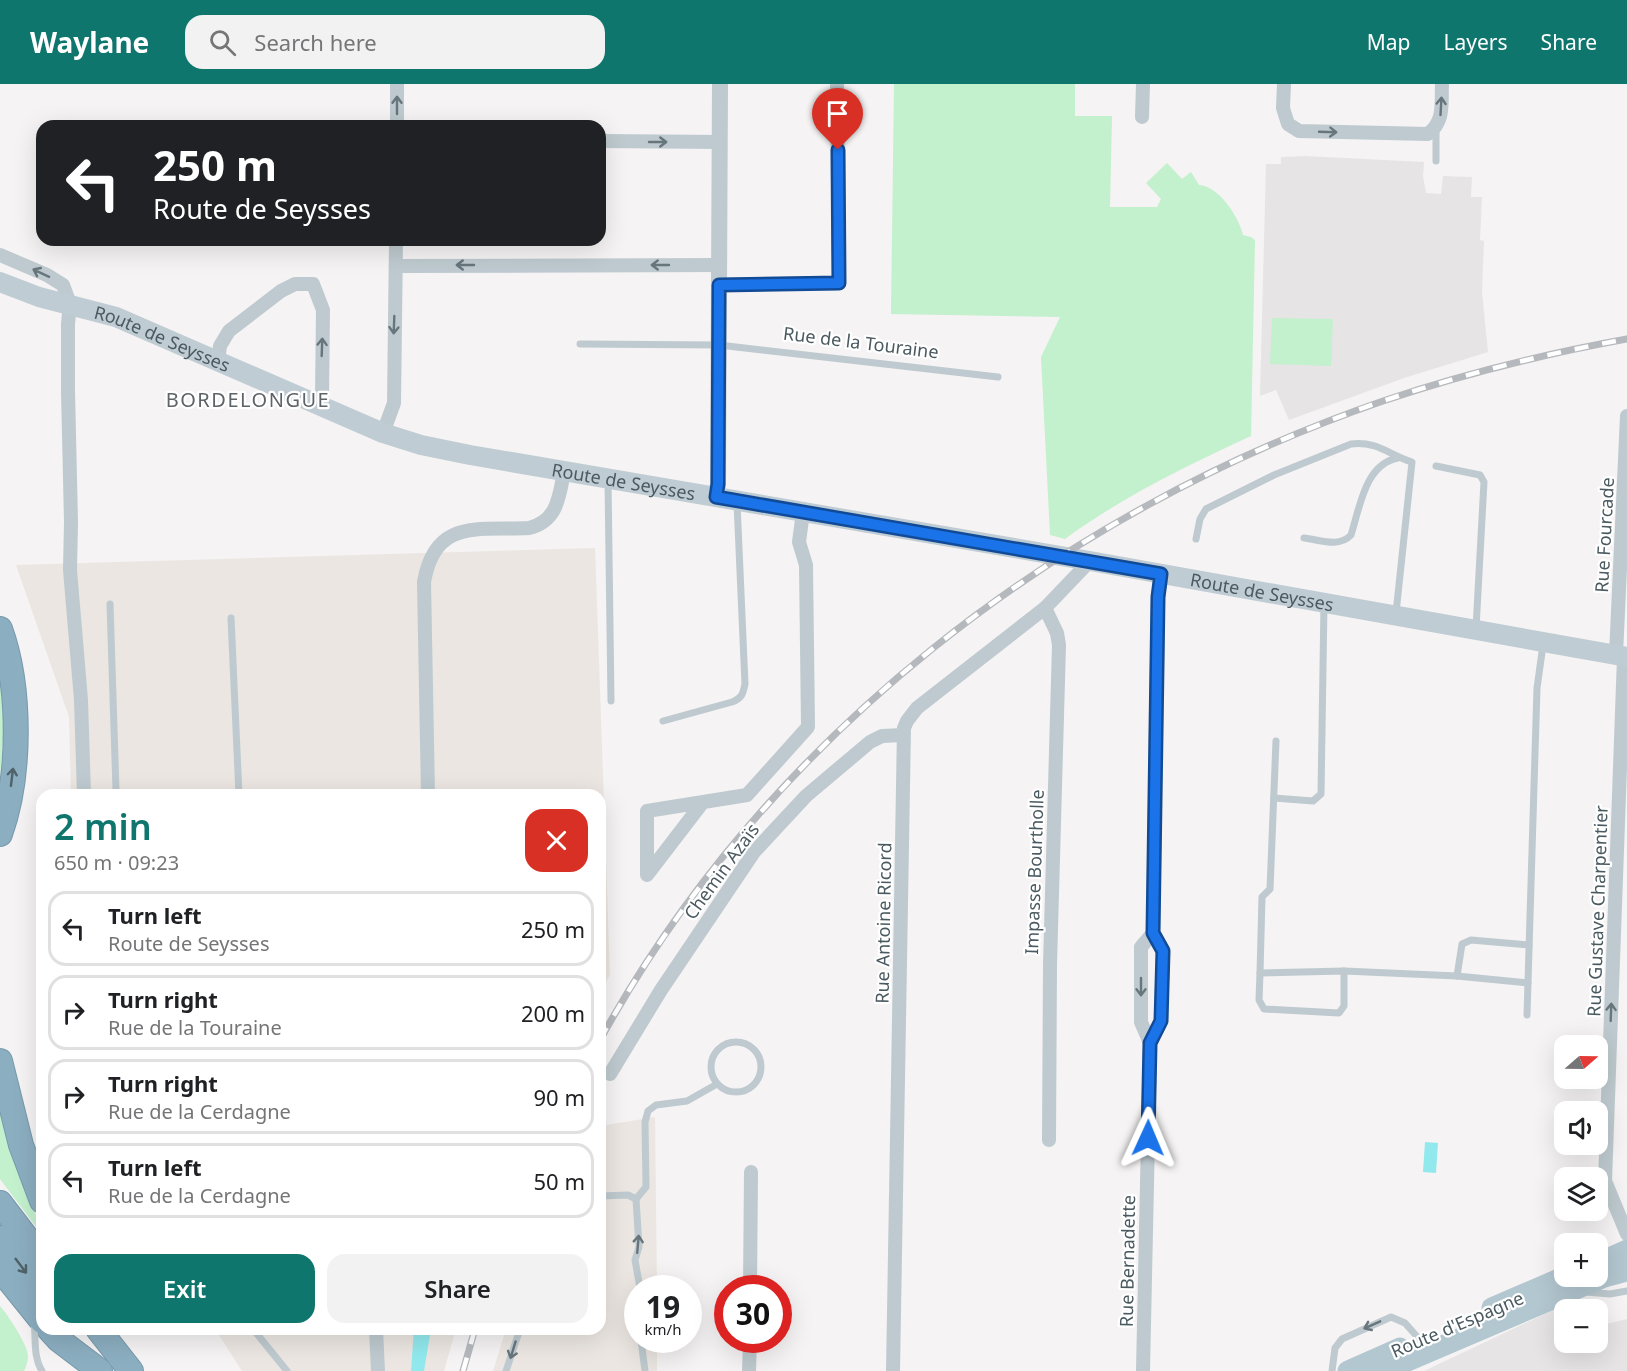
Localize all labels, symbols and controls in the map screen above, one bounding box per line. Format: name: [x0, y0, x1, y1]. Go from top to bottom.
search box: [185, 15, 605, 69]
text: Waylane: [30, 23, 149, 61]
icon: search: [206, 26, 239, 59]
text: Search here: [254, 27, 377, 57]
text: Map: [1367, 28, 1411, 56]
text: Layers: [1444, 28, 1508, 56]
text: Share: [1541, 28, 1597, 56]
pin: [812, 88, 863, 150]
one-way arrow: [391, 96, 403, 115]
icon: arrive: [821, 97, 854, 130]
one-way arrow: [1435, 97, 1446, 117]
one-way arrow: [1317, 126, 1337, 137]
text: 250 m: [153, 136, 277, 193]
one-way arrow: [648, 136, 668, 148]
icon: left: [54, 144, 132, 222]
text: Route de Seysses: [153, 190, 371, 227]
one-way arrow: [651, 259, 671, 271]
one-way arrow: [456, 260, 476, 271]
one-way arrow: [33, 267, 51, 279]
street label: Route de Seysses: [92, 300, 234, 377]
one-way arrow: [389, 314, 400, 334]
street label: Rue de la Touraine: [782, 321, 940, 363]
one-way arrow: [316, 338, 328, 358]
district label: BORDELONGUE: [166, 386, 330, 413]
street label: Route de Seysses: [550, 457, 697, 505]
street label: Rue Fourcade: [1589, 477, 1619, 593]
street label: Route de Seysses: [1188, 567, 1336, 616]
one-way arrow: [7, 768, 18, 788]
street label: Impasse Bourtholle: [1019, 789, 1049, 955]
text: 2 min: [54, 802, 152, 851]
street label: Rue Gustave Charpentier: [1581, 804, 1613, 1017]
button: close: [525, 809, 588, 872]
street label: Chemin Azaïs: [678, 818, 764, 924]
street label: Rue Antoine Ricord: [870, 842, 896, 1004]
text: 650 m · 09:23: [54, 849, 179, 876]
text: Turn left: [108, 900, 202, 930]
icon: left: [57, 912, 90, 945]
text: 250 m: [521, 914, 585, 944]
text: Route de Seysses: [108, 930, 269, 957]
one-way arrow: [1135, 976, 1147, 996]
text: Turn right: [108, 984, 218, 1014]
icon: right: [57, 996, 90, 1029]
text: 200 m: [521, 998, 585, 1028]
one-way arrow: [1605, 1002, 1617, 1022]
text: Rue de la Touraine: [108, 1014, 282, 1041]
north arrow: [1554, 1035, 1608, 1089]
map controls: [1554, 1035, 1608, 1353]
text: Turn right: [108, 1068, 218, 1098]
icon: right: [57, 1080, 90, 1113]
text: 90 m: [534, 1082, 585, 1112]
text: Rue de la Cerdagne: [108, 1098, 291, 1125]
button: sound: [1554, 1101, 1608, 1155]
position arrow: [1116, 1106, 1180, 1170]
text: Turn left: [108, 1152, 202, 1182]
icon: left: [57, 1164, 90, 1197]
text: 50 m: [534, 1166, 585, 1196]
button: layers: [1554, 1167, 1608, 1221]
text: Rue de la Cerdagne: [108, 1182, 291, 1209]
street label: Rue Bernadette: [1114, 1195, 1140, 1327]
button: +: [1554, 1233, 1608, 1287]
one-way arrow: [633, 1235, 644, 1254]
button: Exit: [54, 1254, 315, 1323]
button: Share: [327, 1254, 588, 1323]
one-way arrow: [15, 1257, 27, 1273]
speed limit sign: 30: [714, 1275, 792, 1353]
street label: Route d'Espagne: [1387, 1285, 1527, 1363]
text: 19: [646, 1286, 680, 1327]
button: −: [1554, 1299, 1608, 1353]
text: km/h: [645, 1319, 681, 1339]
one-way arrow: [1363, 1321, 1381, 1332]
one-way arrow: [507, 1340, 518, 1359]

